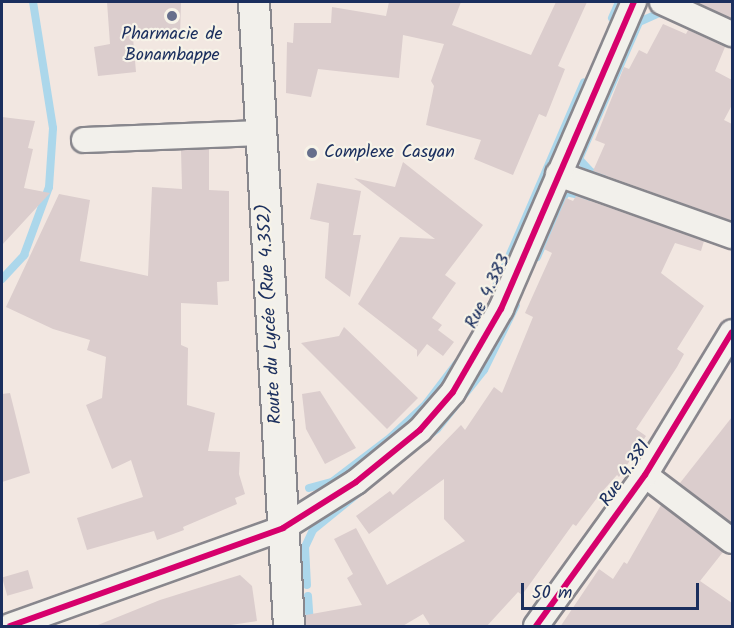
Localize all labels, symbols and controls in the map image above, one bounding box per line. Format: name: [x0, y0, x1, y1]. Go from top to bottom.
marker: Pharmacie de Bonambappe: [165, 9, 179, 23]
place label: Pharmacie de Bonambappe: [121, 25, 223, 68]
place label: Complexe Casyan: [324, 142, 455, 164]
marker: Complexe Casyan: [305, 146, 319, 160]
street label: Route du Lycée (Rue 4.352): [254, 203, 288, 425]
street label: Rue 4.383: [462, 251, 516, 333]
street label: Rue 4.381: [596, 437, 656, 511]
scale bar: [524, 571, 702, 609]
text: 50 m: [532, 579, 572, 608]

